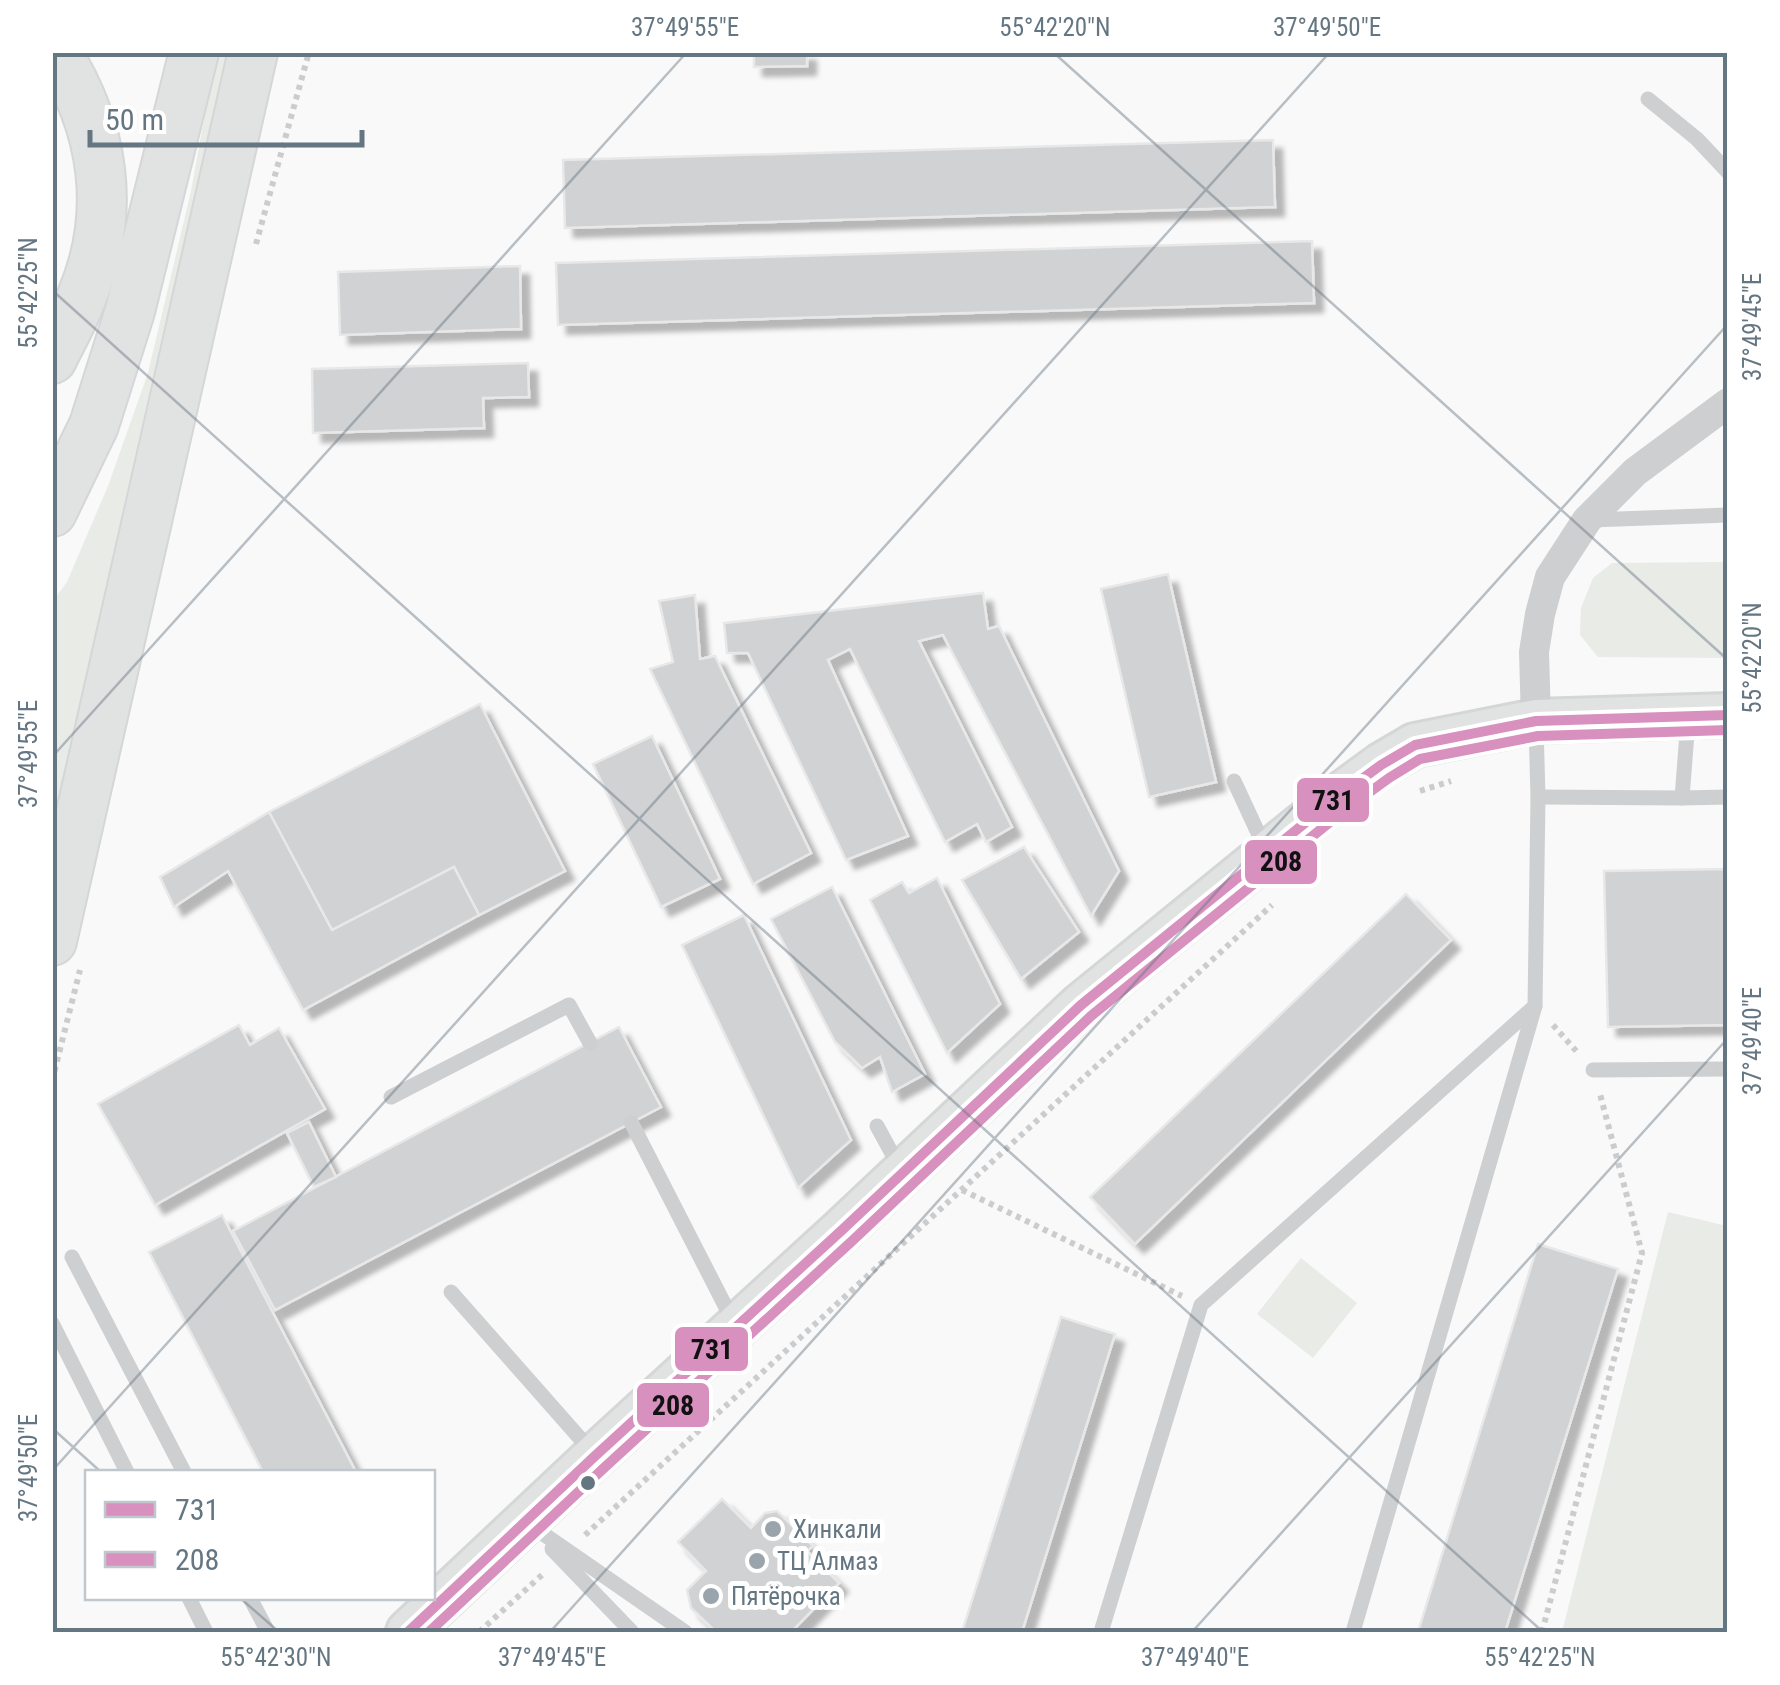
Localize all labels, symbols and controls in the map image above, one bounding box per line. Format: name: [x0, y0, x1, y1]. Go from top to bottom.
text: 37°49'55"E: [631, 13, 739, 42]
text: 55°42'20"N: [999, 13, 1111, 42]
text: 37°49'50"E: [1273, 13, 1381, 42]
scale bar: [90, 85, 362, 147]
text: 50 m: [105, 102, 164, 137]
text: 55°42'25"N: [14, 237, 43, 349]
text: 37°49'45"E: [1738, 273, 1767, 381]
text: 55°42'20"N: [1738, 602, 1767, 714]
text: 37°49'55"E: [14, 700, 43, 808]
line badge: 731: [1295, 776, 1371, 824]
text: 731: [1312, 784, 1354, 817]
line badge: 208: [1243, 838, 1319, 886]
text: 208: [1260, 845, 1302, 878]
text: 37°49'40"E: [1738, 987, 1767, 1095]
line badge: 731: [673, 1325, 750, 1373]
text: 731: [691, 1333, 733, 1366]
line badge: 208: [635, 1381, 711, 1429]
text: 208: [652, 1389, 694, 1422]
text: 37°49'50"E: [14, 1414, 43, 1522]
legend: [85, 1470, 435, 1600]
unlabelled marker: [578, 1473, 598, 1493]
text: 731: [175, 1492, 219, 1527]
place label: Хинкали: [793, 1515, 882, 1544]
marker: Хинкали: [762, 1518, 784, 1540]
text: 208: [175, 1542, 219, 1577]
place label: ТЦ Алмаз: [777, 1547, 878, 1576]
marker: ТЦ Алмаз: [746, 1550, 768, 1572]
place label: Пятёрочка: [731, 1582, 841, 1611]
marker: Пятёрочка: [700, 1585, 722, 1607]
text: 55°42'30"N: [220, 1643, 332, 1672]
text: 37°49'45"E: [498, 1643, 606, 1672]
text: 37°49'40"E: [1141, 1643, 1249, 1672]
text: 55°42'25"N: [1484, 1643, 1596, 1672]

